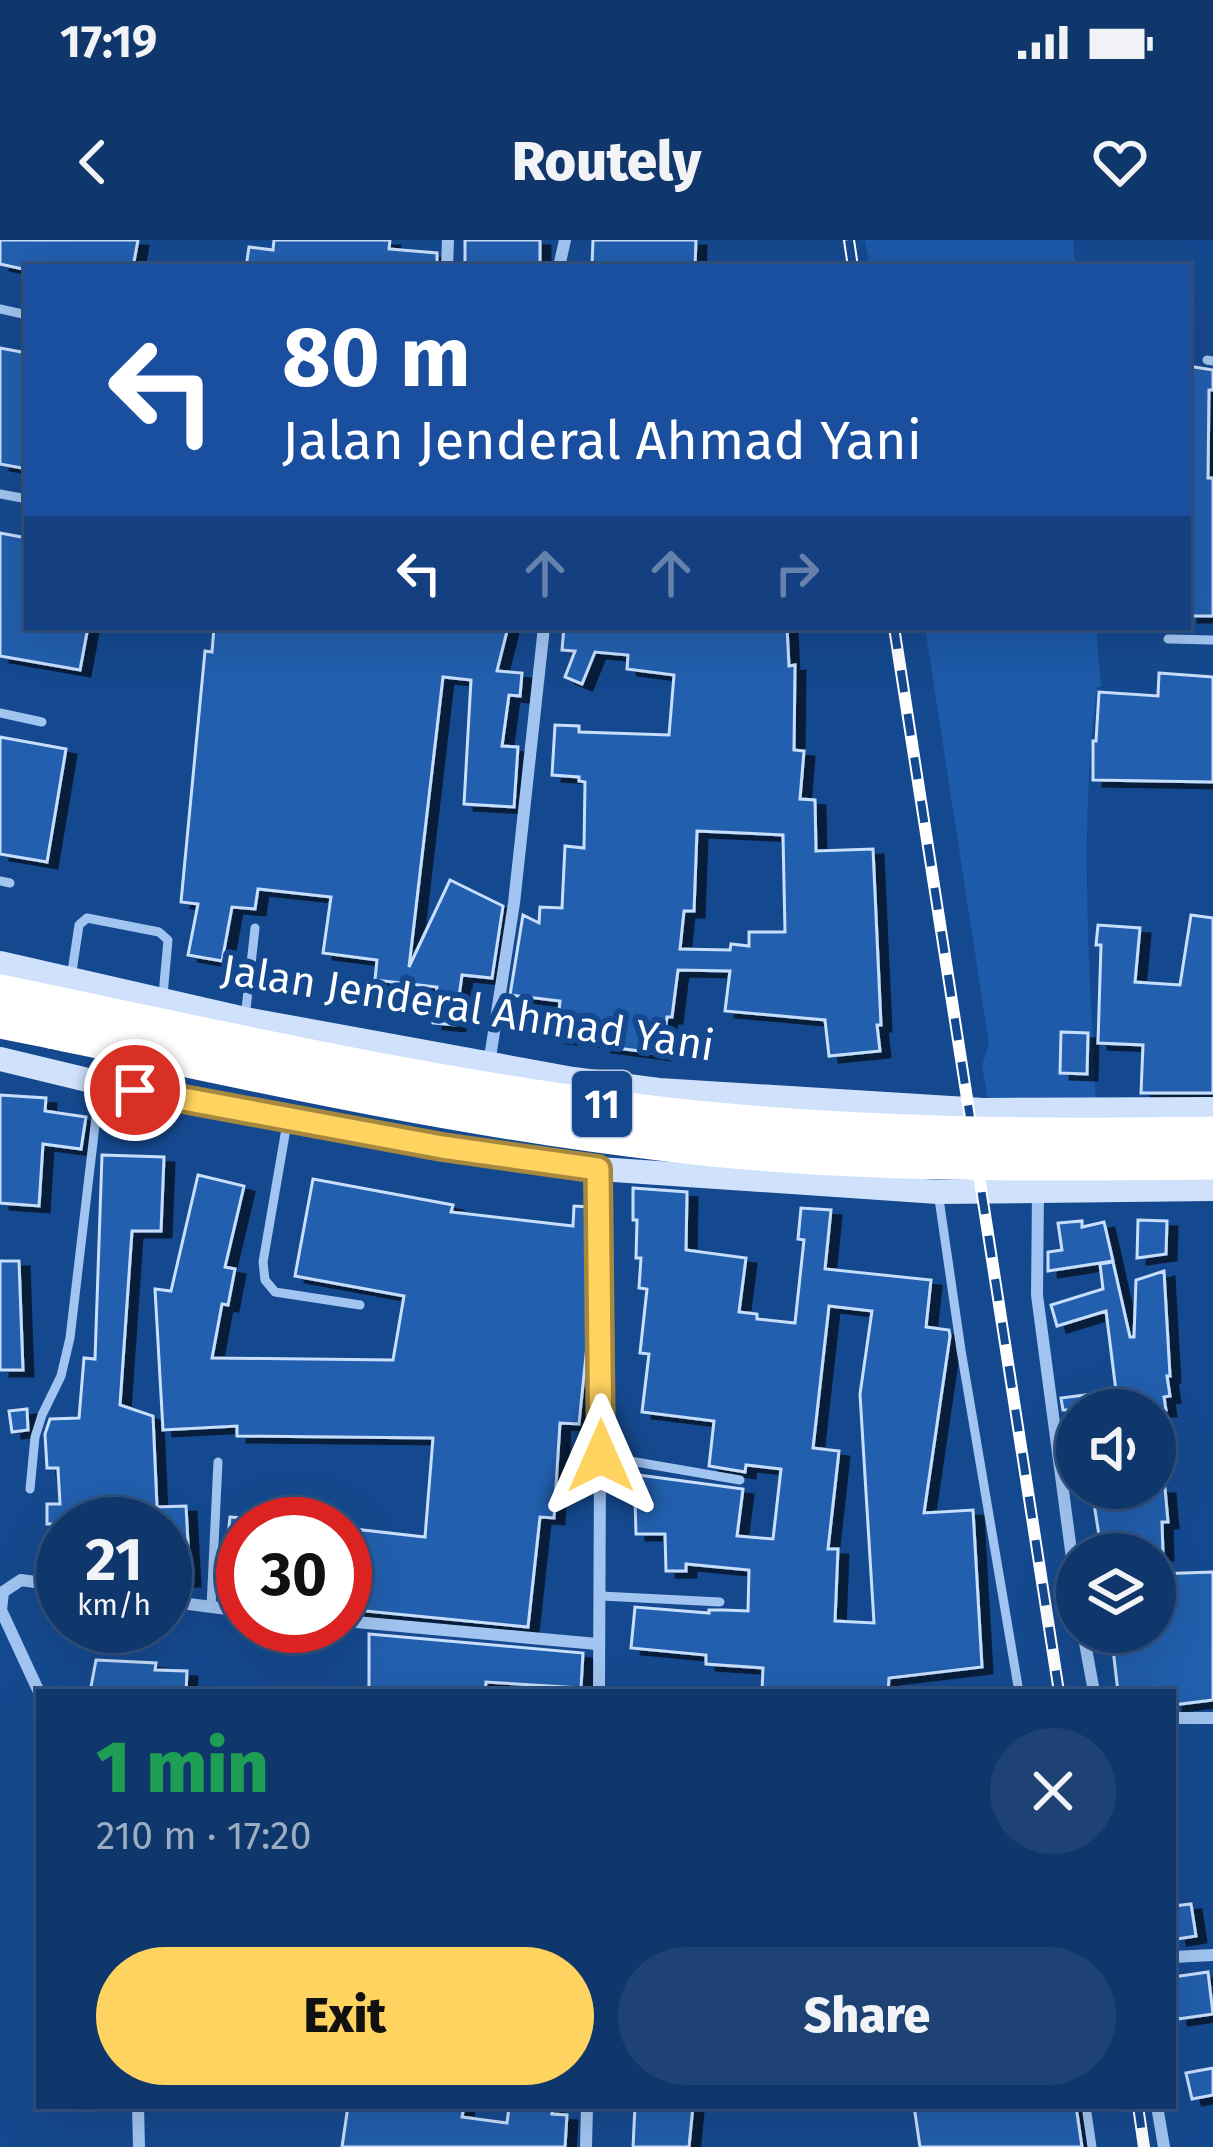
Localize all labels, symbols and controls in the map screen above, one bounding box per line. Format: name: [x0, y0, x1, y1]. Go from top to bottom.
text: 17:19: [60, 15, 157, 69]
icon: back: [60, 129, 126, 195]
icon: heart: [1087, 129, 1153, 195]
text: Routely: [512, 130, 701, 194]
text: 80 m: [282, 307, 471, 408]
icon: left: [84, 312, 240, 468]
text: Jalan Jenderal Ahmad Yani: [282, 409, 922, 473]
icon: left: [386, 540, 452, 606]
icon: ahead: [512, 540, 578, 606]
icon: ahead: [638, 540, 704, 606]
icon: right: [764, 540, 830, 606]
street label: Jalan Jenderal Ahmad Yani: [218, 944, 718, 1072]
pin: [84, 1039, 186, 1141]
icon: arrive: [102, 1057, 168, 1123]
road number: 11: [572, 1071, 632, 1137]
map controls: [1056, 1389, 1176, 1653]
button: sound: [1056, 1389, 1176, 1509]
position arrow: [538, 1393, 664, 1519]
speed limit sign: 30: [216, 1497, 372, 1653]
text: 21: [85, 1524, 143, 1596]
button: layers: [1056, 1533, 1176, 1653]
text: km/h: [77, 1587, 151, 1623]
text: 1 min: [96, 1725, 269, 1811]
button: close: [990, 1728, 1116, 1854]
text: 210 m · 17:20: [96, 1813, 311, 1859]
button: Exit: [96, 1947, 594, 2085]
button: Share: [618, 1947, 1116, 2085]

